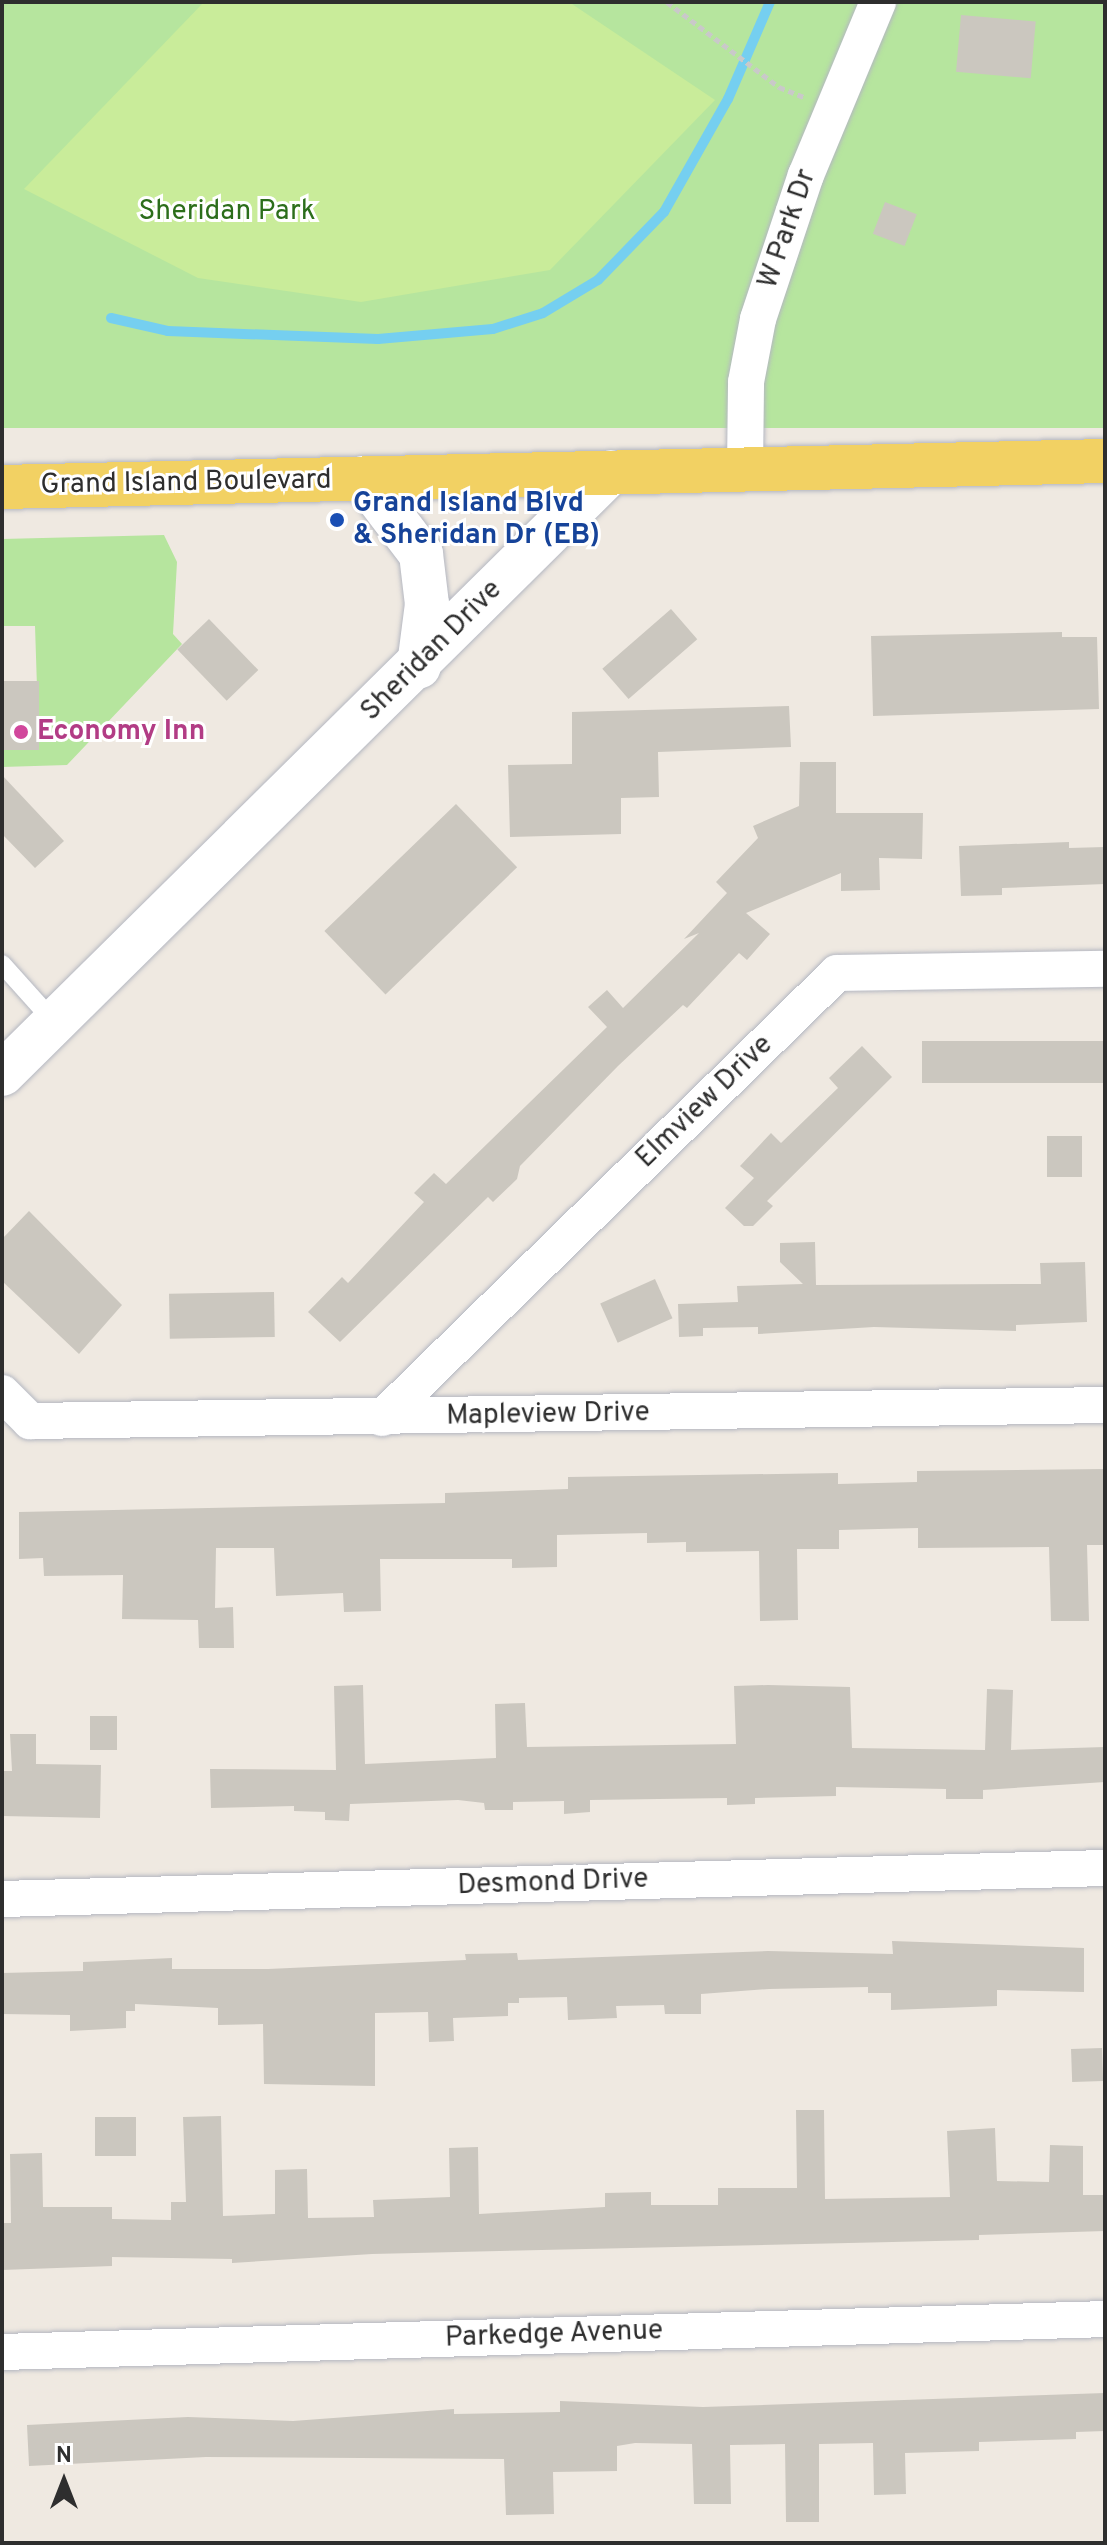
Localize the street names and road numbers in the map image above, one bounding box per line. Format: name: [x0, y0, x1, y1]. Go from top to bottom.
street label: W Park Dr: [752, 165, 824, 293]
street label: Grand Island Boulevard: [40, 464, 332, 502]
street label: Sheridan Drive: [354, 573, 510, 729]
street label: Elmview Drive: [630, 1028, 780, 1176]
street label: Mapleview Drive: [446, 1396, 650, 1434]
street label: Desmond Drive: [457, 1863, 649, 1903]
street label: Parkedge Avenue: [444, 2314, 664, 2356]

